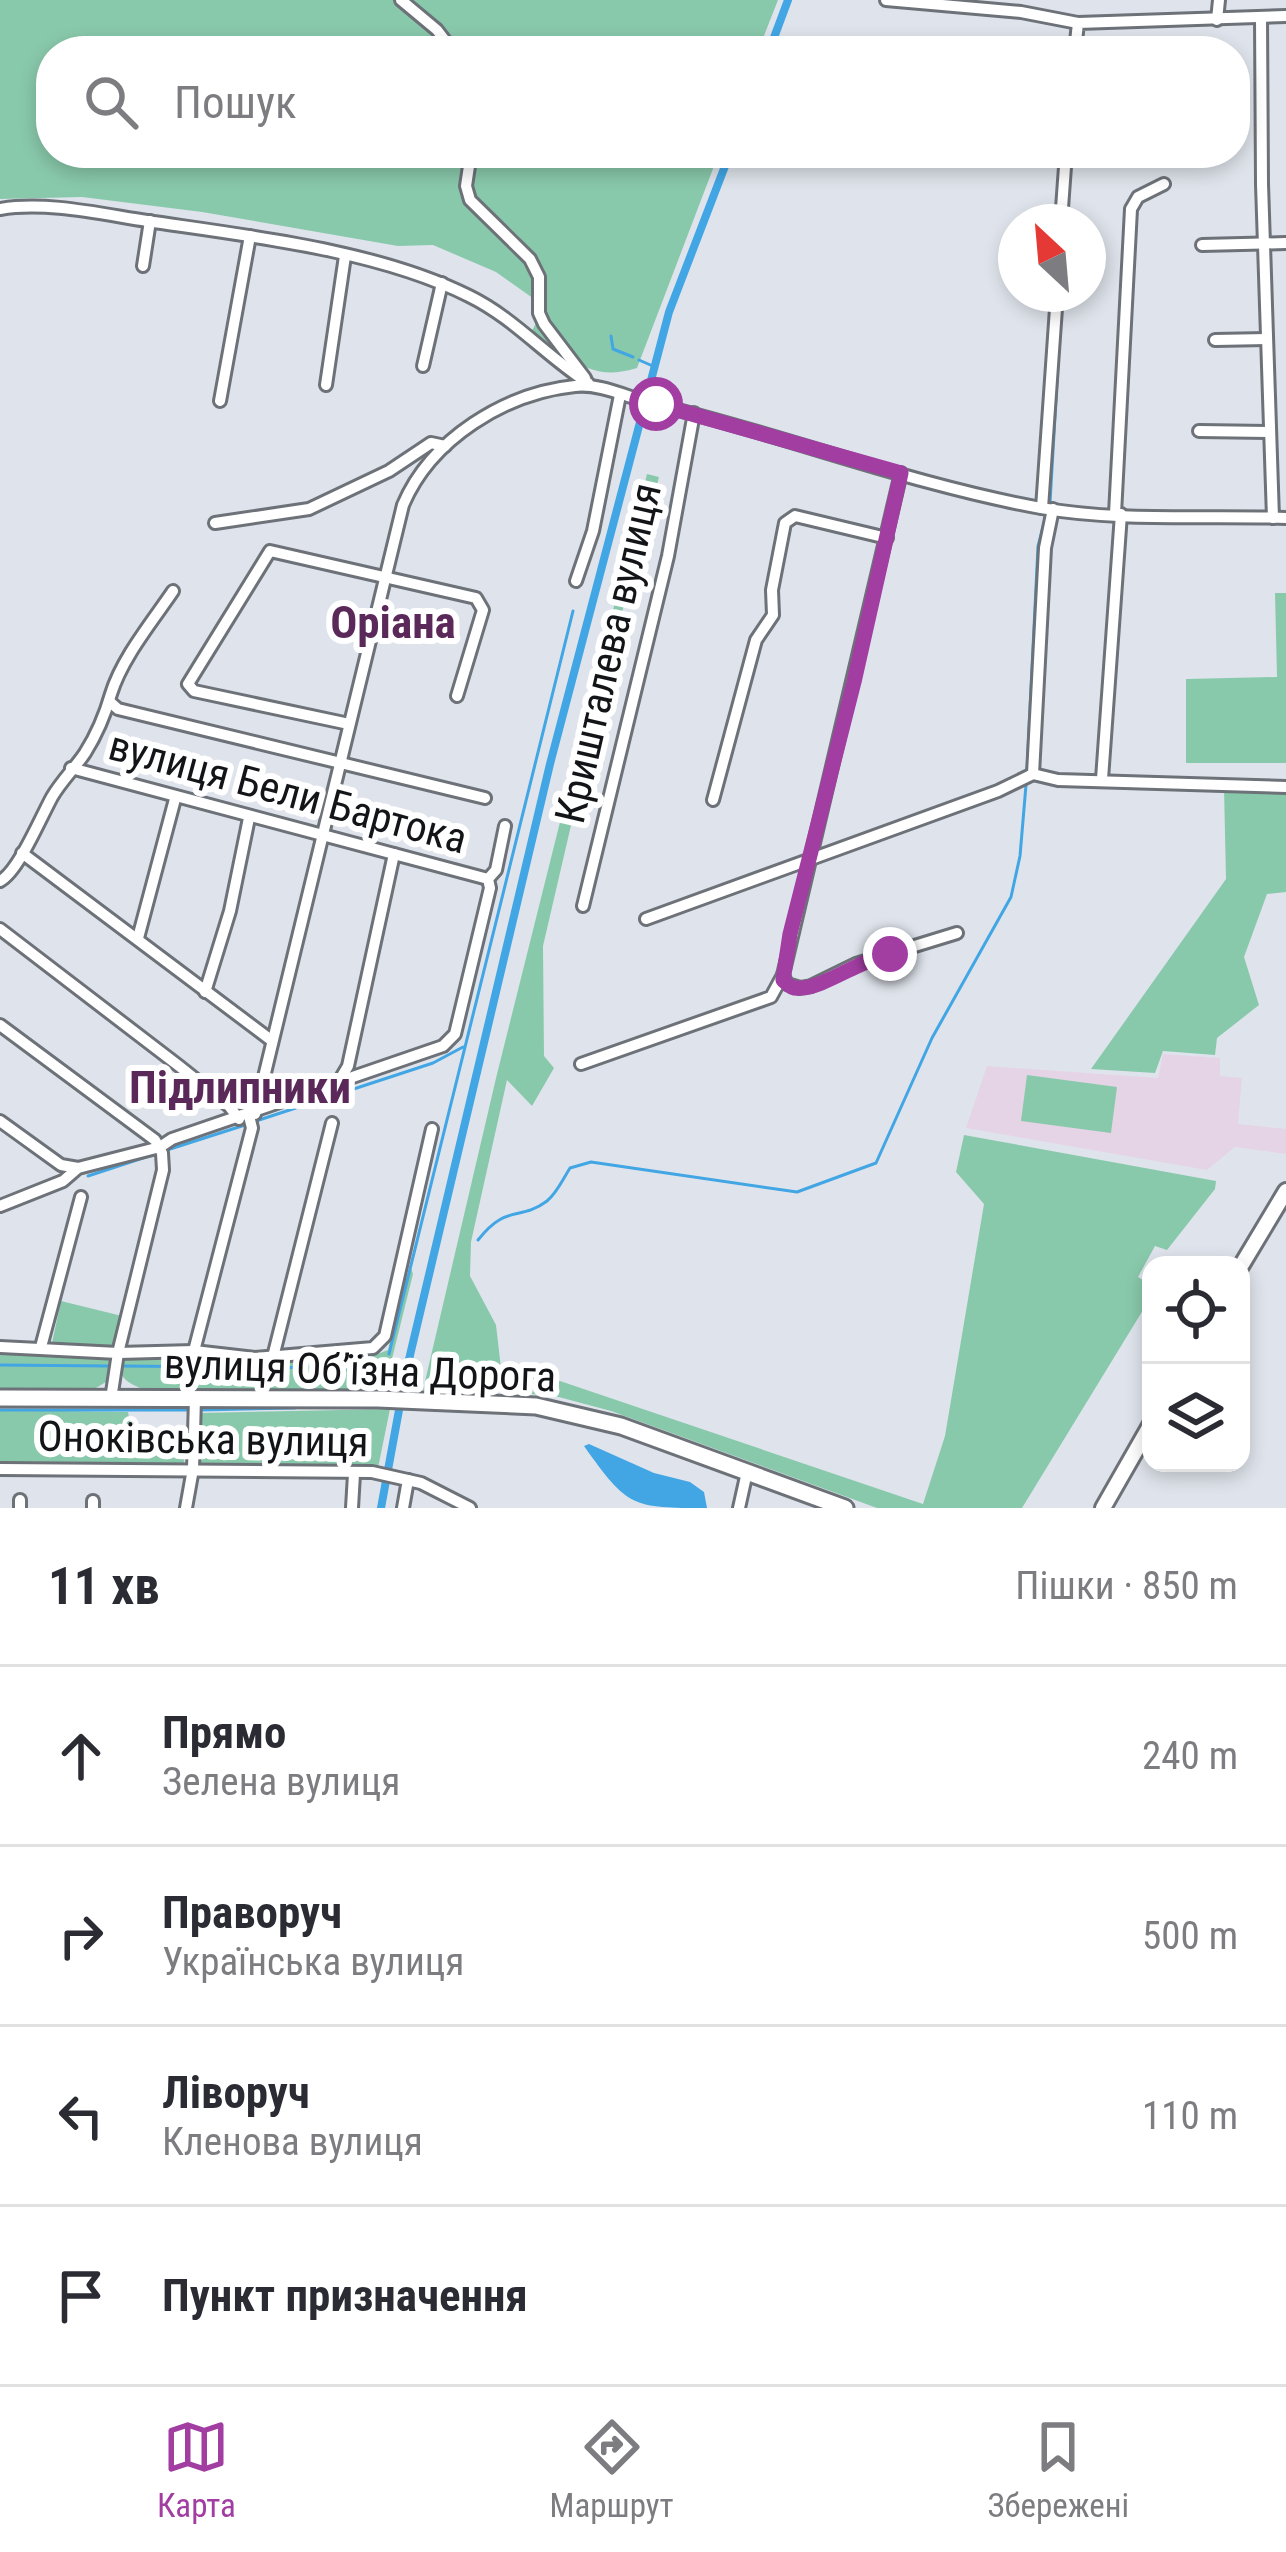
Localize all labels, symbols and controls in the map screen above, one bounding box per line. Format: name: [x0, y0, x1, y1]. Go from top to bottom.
search box: [36, 36, 1250, 168]
icon: search: [78, 69, 144, 135]
text: Пошук: [174, 76, 297, 129]
north arrow: [998, 204, 1106, 312]
route start: [629, 377, 683, 431]
street label: Кришталева вулиця: [545, 478, 671, 828]
district label: Оріана: [330, 596, 456, 649]
street label: вулиця Бели Бартока: [104, 721, 472, 863]
route end: [863, 927, 917, 981]
district label: Підлипники: [129, 1061, 351, 1114]
map controls: [1142, 1256, 1250, 1472]
button: locate: [1142, 1256, 1250, 1364]
street label: вулиця Обʼїзна Дорога: [163, 1339, 557, 1401]
button: layers: [1142, 1364, 1250, 1472]
street label: Оноківська вулиця: [37, 1412, 369, 1466]
text: 11 хв: [48, 1557, 160, 1616]
text: Пішки · 850 m: [1015, 1563, 1238, 1609]
text: Прямо: [162, 1706, 286, 1759]
icon: ahead: [48, 1723, 114, 1789]
text: 240 m: [1142, 1733, 1238, 1779]
text: Зелена вулиця: [162, 1759, 400, 1805]
text: Праворуч: [162, 1886, 342, 1939]
icon: right: [48, 1903, 114, 1969]
text: 500 m: [1142, 1913, 1238, 1959]
text: Українська вулиця: [162, 1939, 464, 1985]
text: Ліворуч: [162, 2066, 310, 2119]
icon: left: [48, 2083, 114, 2149]
text: 110 m: [1142, 2093, 1238, 2139]
text: Кленова вулиця: [162, 2119, 423, 2165]
icon: arrive: [48, 2263, 114, 2329]
text: Пункт призначення: [162, 2269, 528, 2322]
tab: Карта: [157, 2414, 236, 2525]
tab: Маршрут: [550, 2414, 674, 2525]
tab: Збережені: [987, 2414, 1129, 2525]

